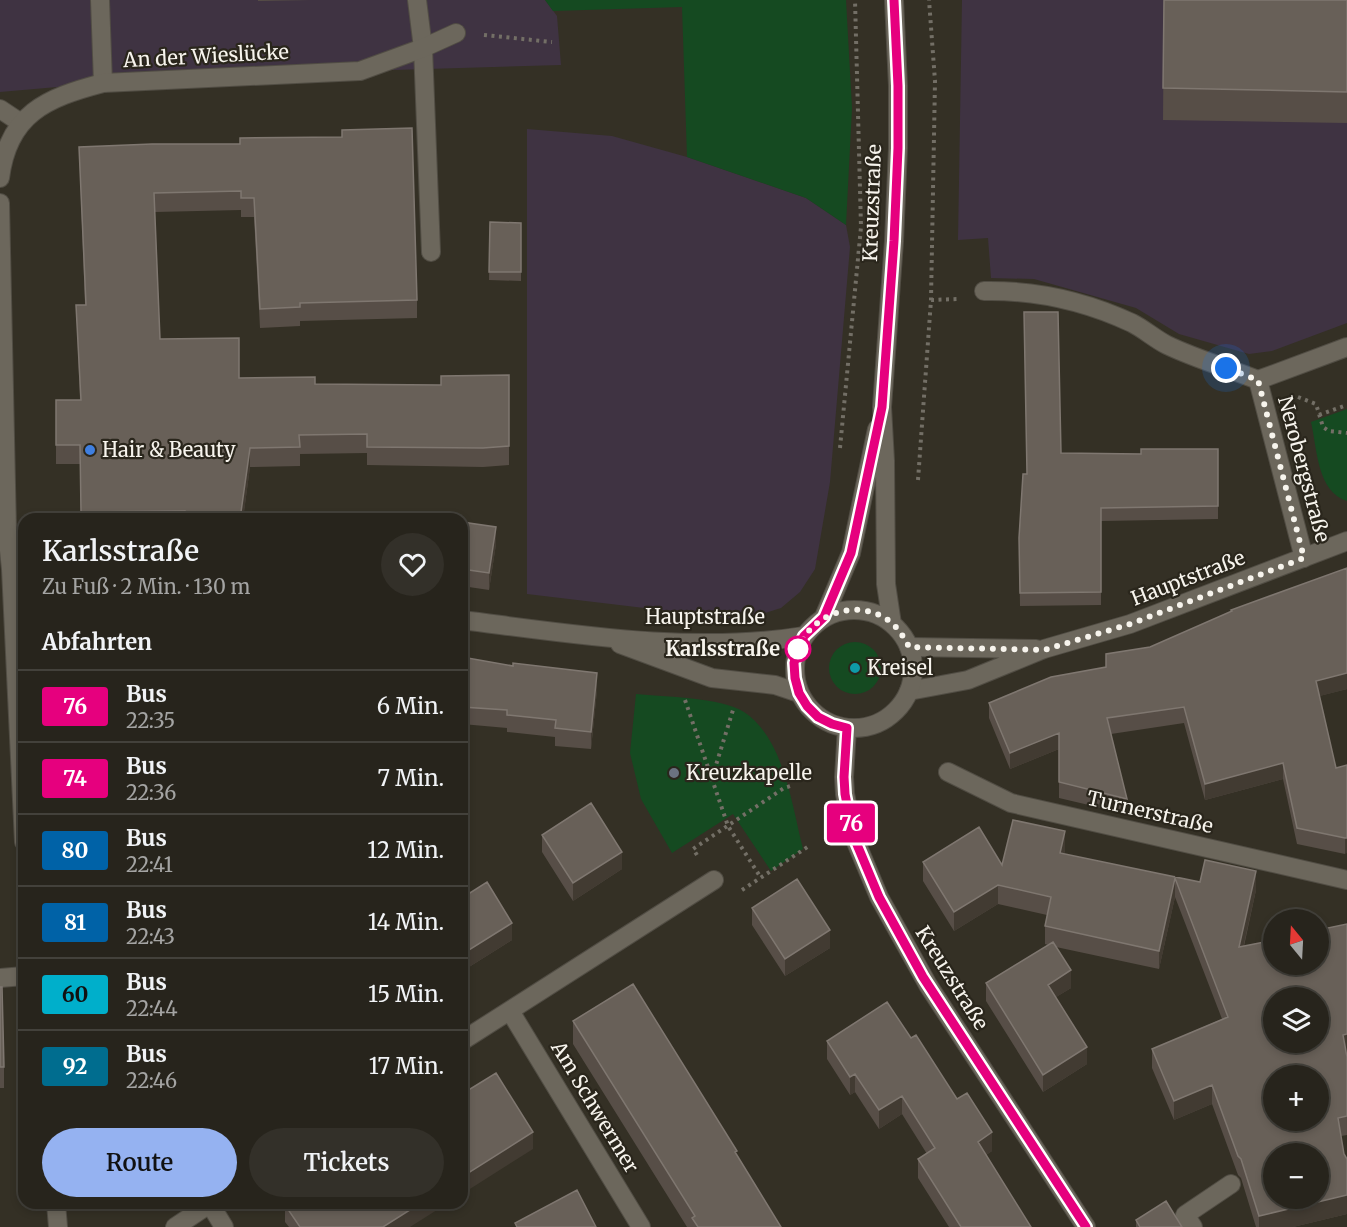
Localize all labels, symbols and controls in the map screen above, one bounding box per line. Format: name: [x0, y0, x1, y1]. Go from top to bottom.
street label: An der Wieslücke: [121, 39, 289, 72]
street label: Kreuzstraße: [857, 144, 886, 262]
your location: [1211, 353, 1241, 383]
street label: Nerobergstraße: [1273, 393, 1336, 545]
place label: Hair & Beauty: [102, 437, 236, 462]
marker: Hair & Beauty: [83, 443, 97, 457]
text: Karlsstraße: [42, 533, 199, 569]
button: heart: [381, 533, 444, 596]
street label: Hauptstraße: [1127, 544, 1248, 611]
text: Zu Fuß · 2 Min. · 130 m: [42, 574, 250, 599]
street label: Hauptstraße: [645, 604, 765, 629]
text: Abfahrten: [42, 628, 152, 656]
place label: Karlsstraße: [665, 636, 780, 661]
marker: Karlsstraße: [785, 636, 811, 662]
place label: Kreisel: [867, 655, 933, 680]
marker: Kreisel: [848, 661, 862, 675]
text: Bus: [126, 680, 167, 708]
text: 6 Min.: [377, 692, 444, 720]
text: 76: [63, 693, 87, 720]
text: 22:35: [126, 708, 175, 733]
text: Bus: [126, 752, 167, 780]
place label: Kreuzkapelle: [686, 760, 812, 785]
text: 7 Min.: [378, 764, 444, 792]
text: 74: [63, 765, 87, 792]
marker: Kreuzkapelle: [667, 766, 681, 780]
text: 22:36: [126, 780, 176, 805]
street label: Turnerstraße: [1085, 785, 1216, 838]
line badge: 76: [824, 804, 878, 842]
text: 76: [839, 810, 863, 837]
text: Bus: [126, 824, 167, 852]
text: 12 Min.: [367, 836, 444, 864]
text: 80: [62, 837, 88, 864]
text: 22:41: [126, 852, 173, 877]
text: Bus: [126, 896, 167, 924]
text: 14 Min.: [368, 908, 444, 936]
text: 81: [64, 909, 86, 936]
north arrow: [1263, 909, 1329, 975]
map controls: [1263, 909, 1329, 1209]
street label: Kreuzstraße: [911, 921, 994, 1034]
text: 22:43: [126, 924, 175, 949]
text: Bus: [126, 968, 167, 996]
text: 15 Min.: [368, 980, 444, 1008]
text: 60: [62, 981, 88, 1008]
button: layers: [1263, 987, 1329, 1053]
text: 22:44: [126, 996, 177, 1021]
street label: Am Schwermer: [546, 1036, 645, 1177]
text: Bus: [126, 1040, 167, 1068]
text: 17 Min.: [369, 1052, 444, 1080]
text: 92: [63, 1053, 87, 1080]
button: +: [1263, 1065, 1329, 1131]
text: 22:46: [126, 1068, 177, 1093]
button: Route: [42, 1128, 237, 1197]
button: Tickets: [249, 1128, 444, 1197]
button: −: [1263, 1143, 1329, 1209]

